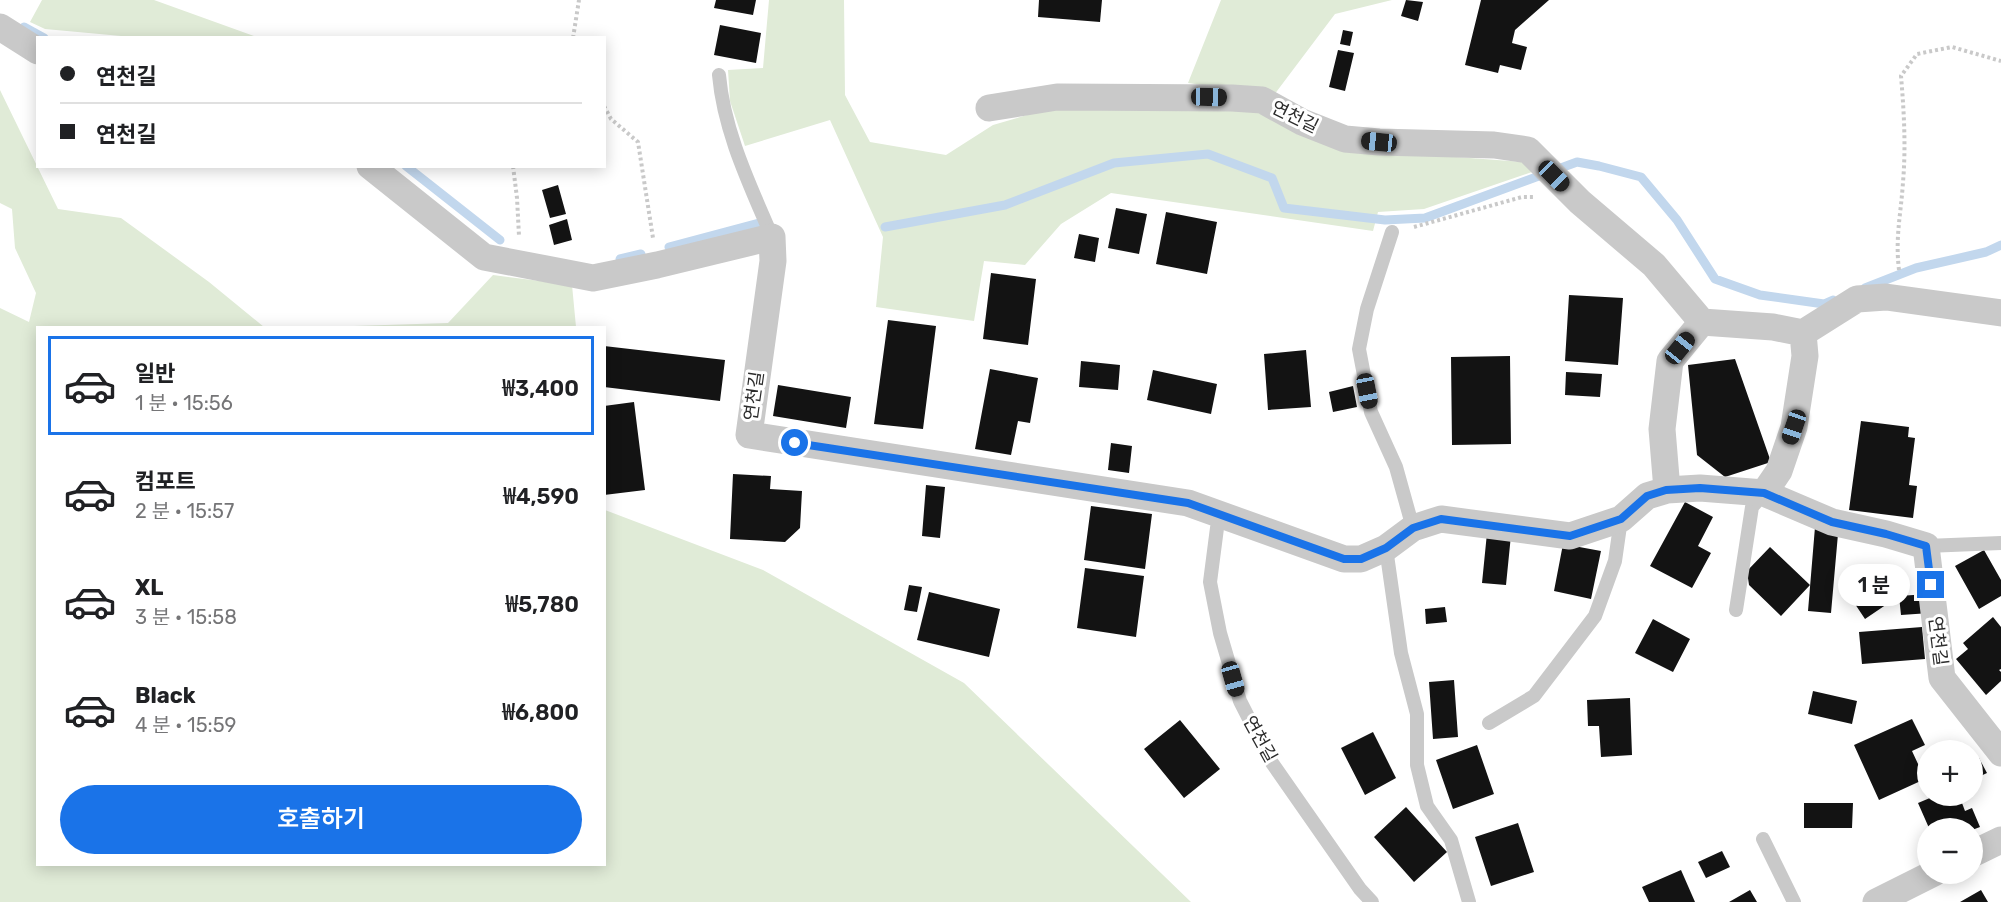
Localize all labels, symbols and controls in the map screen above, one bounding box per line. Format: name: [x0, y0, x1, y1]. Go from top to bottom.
text: 연천길: [96, 63, 157, 90]
car: [1191, 88, 1227, 106]
street label: 연천길: [1268, 96, 1322, 138]
text: 연천길: [96, 121, 157, 148]
car: [1360, 131, 1398, 153]
car: [1535, 157, 1573, 195]
car: [1662, 328, 1698, 368]
icon: car: [63, 359, 117, 413]
text: 일반: [135, 360, 175, 387]
street label: 연천길: [740, 370, 768, 422]
car: [1355, 372, 1379, 410]
text: ₩3,400: [502, 375, 579, 402]
text: 1 분 · 15:56: [135, 391, 233, 415]
car: [1780, 407, 1808, 447]
route start: [781, 429, 808, 456]
icon: car: [63, 467, 117, 521]
text: 컴포트: [135, 468, 196, 495]
text: ₩4,590: [503, 483, 579, 510]
text: 2 분 · 15:57: [135, 499, 234, 523]
callout: 1 분: [1838, 564, 1910, 606]
route end: [1917, 571, 1944, 598]
text: 1 분: [1858, 573, 1890, 597]
text: XL: [135, 574, 163, 601]
icon: car: [63, 575, 117, 629]
text: ₩5,780: [506, 591, 579, 618]
text: 3 분 · 15:58: [135, 605, 237, 629]
street label: 연천길: [1924, 615, 1952, 667]
car: [1219, 659, 1247, 699]
text: Black: [135, 682, 196, 709]
icon: car: [63, 683, 117, 737]
text: ₩6,800: [502, 699, 579, 726]
street label: 연천길: [1238, 712, 1282, 766]
text: 4 분 · 15:59: [135, 713, 236, 737]
map controls: [1917, 740, 1983, 884]
button: +: [1917, 740, 1983, 806]
button: 호출하기: [60, 785, 582, 854]
button: −: [1917, 818, 1983, 884]

